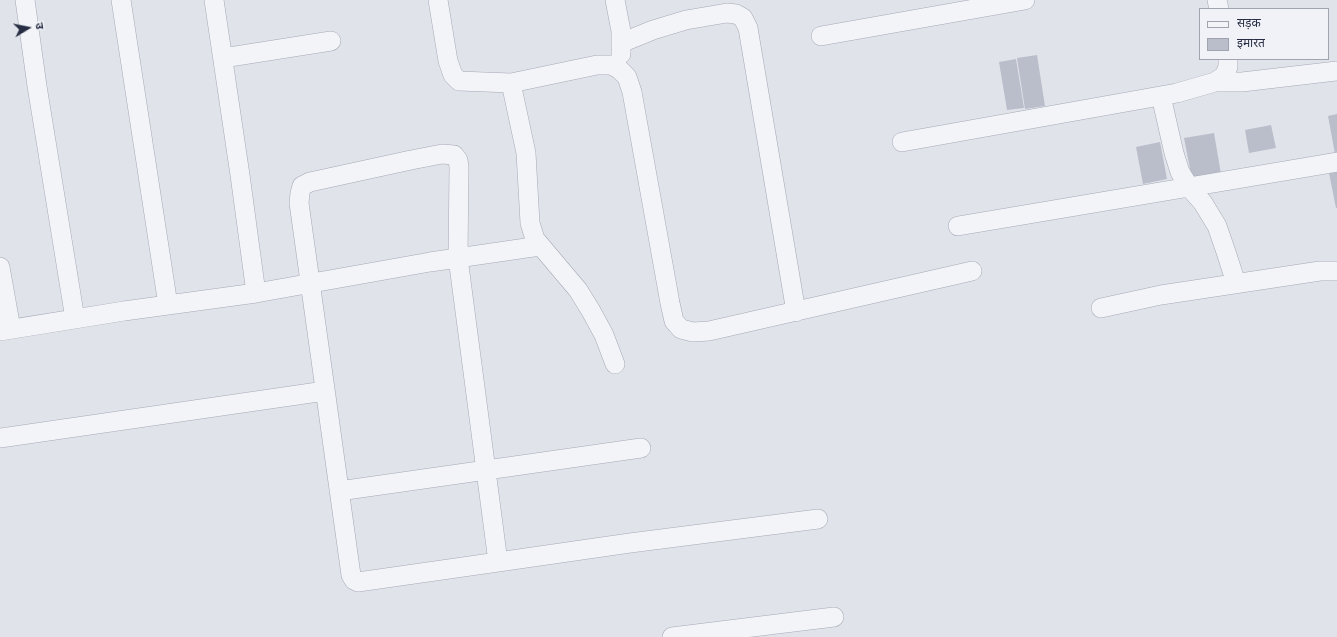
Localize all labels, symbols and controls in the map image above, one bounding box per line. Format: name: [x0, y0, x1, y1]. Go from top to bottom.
north arrow: [8, 8, 48, 48]
legend: [1199, 8, 1329, 60]
text: सड़क: [1237, 16, 1261, 30]
text: उ: [33, 22, 46, 30]
text: इमारत: [1237, 36, 1265, 50]

